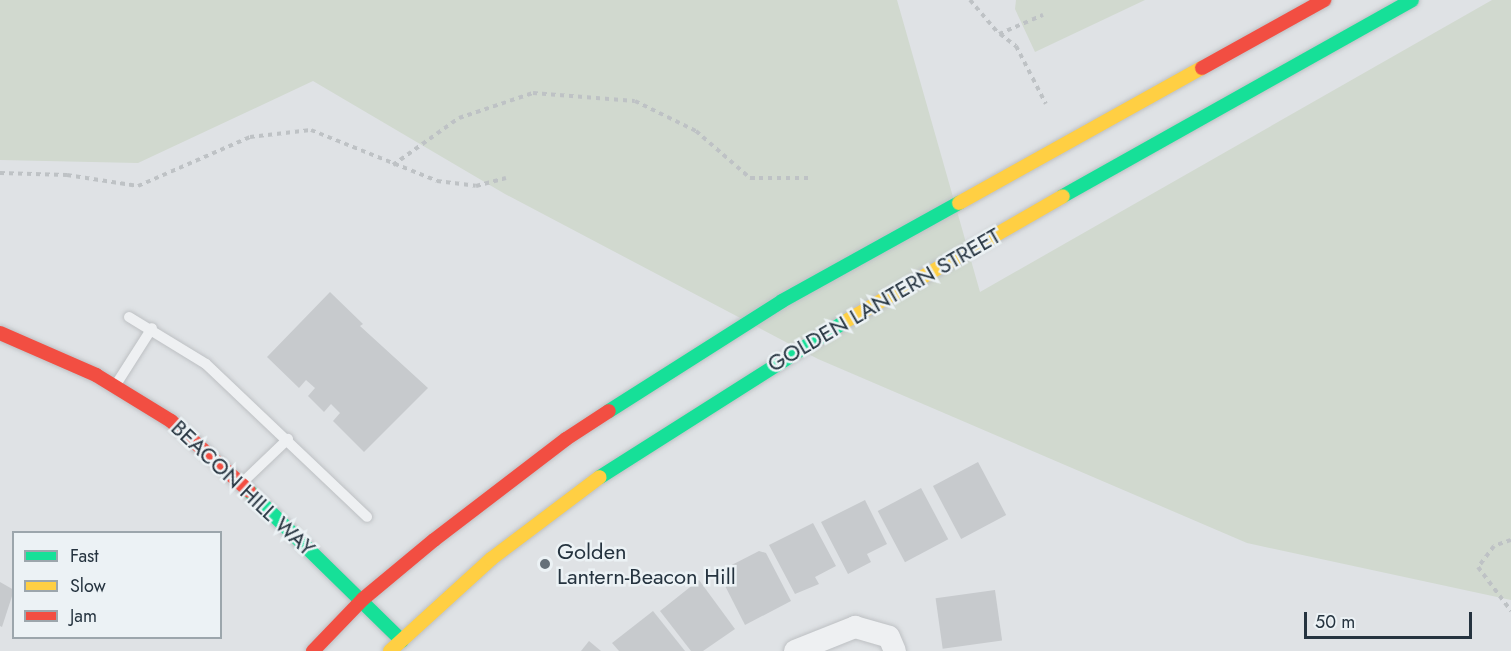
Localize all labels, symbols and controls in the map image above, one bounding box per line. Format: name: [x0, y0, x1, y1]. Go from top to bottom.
street label: GOLDEN LANTERN STREET: [763, 222, 1005, 378]
street label: BEACON HILL WAY: [166, 415, 320, 561]
legend: [12, 531, 222, 639]
place label: Golden Lantern-Beacon Hill: [557, 538, 736, 590]
text: Fast: [70, 543, 99, 569]
marker: Golden Lantern-Beacon Hill: [538, 557, 552, 571]
text: Slow: [70, 573, 106, 599]
scale bar: [1307, 600, 1475, 638]
text: Jam: [70, 603, 97, 629]
text: 50 m: [1315, 609, 1355, 635]

